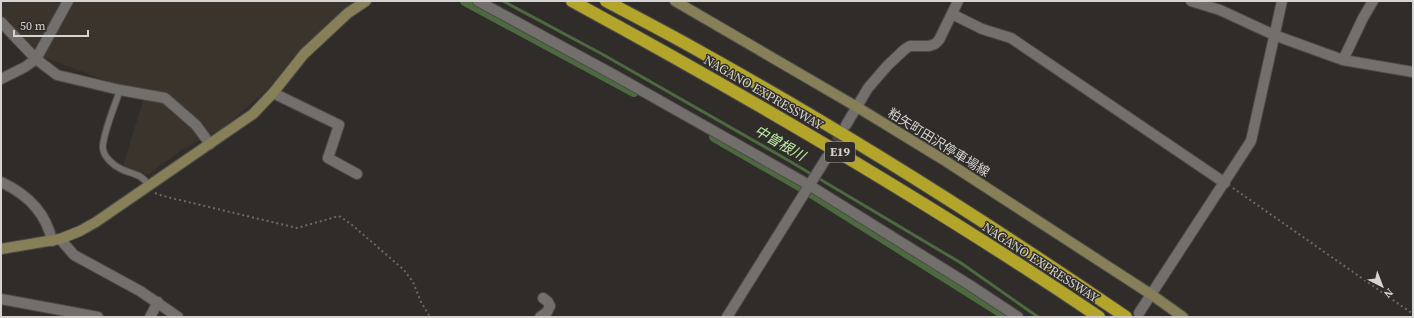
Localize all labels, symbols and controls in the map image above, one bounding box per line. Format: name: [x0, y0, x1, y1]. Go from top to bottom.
scale bar: [14, 12, 88, 38]
text: 50 m: [20, 18, 46, 34]
street label: NAGANO EXPRESSWAY: [701, 51, 827, 134]
street label: 粕矢町田沢停車場線: [885, 104, 993, 181]
water label: 中曽根川: [751, 120, 811, 167]
road number: E19: [825, 142, 855, 162]
street label: NAGANO EXPRESSWAY: [979, 218, 1103, 307]
north arrow: [1362, 266, 1402, 306]
text: N: [1380, 285, 1396, 301]

